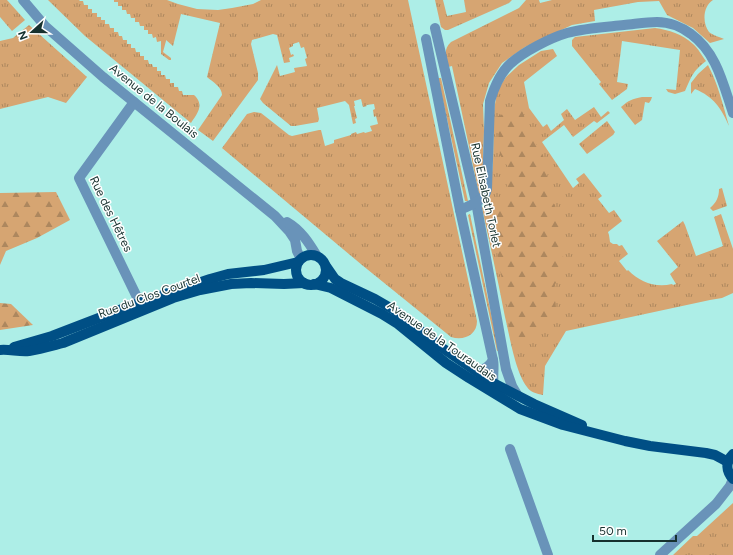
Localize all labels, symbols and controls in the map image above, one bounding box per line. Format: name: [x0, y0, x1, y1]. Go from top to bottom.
north arrow: [12, 12, 52, 52]
text: N: [16, 29, 31, 42]
street label: Avenue de la Boulais: [107, 61, 201, 141]
street label: Rue Elisabeth Torlet: [468, 142, 504, 249]
street label: Rue des Hêtres: [87, 174, 135, 254]
street label: Rue du Clos Courtel: [96, 271, 202, 321]
street label: Avenue de la Touraudais: [385, 298, 499, 384]
scale bar: [593, 517, 676, 543]
text: 50 m: [599, 524, 627, 538]

